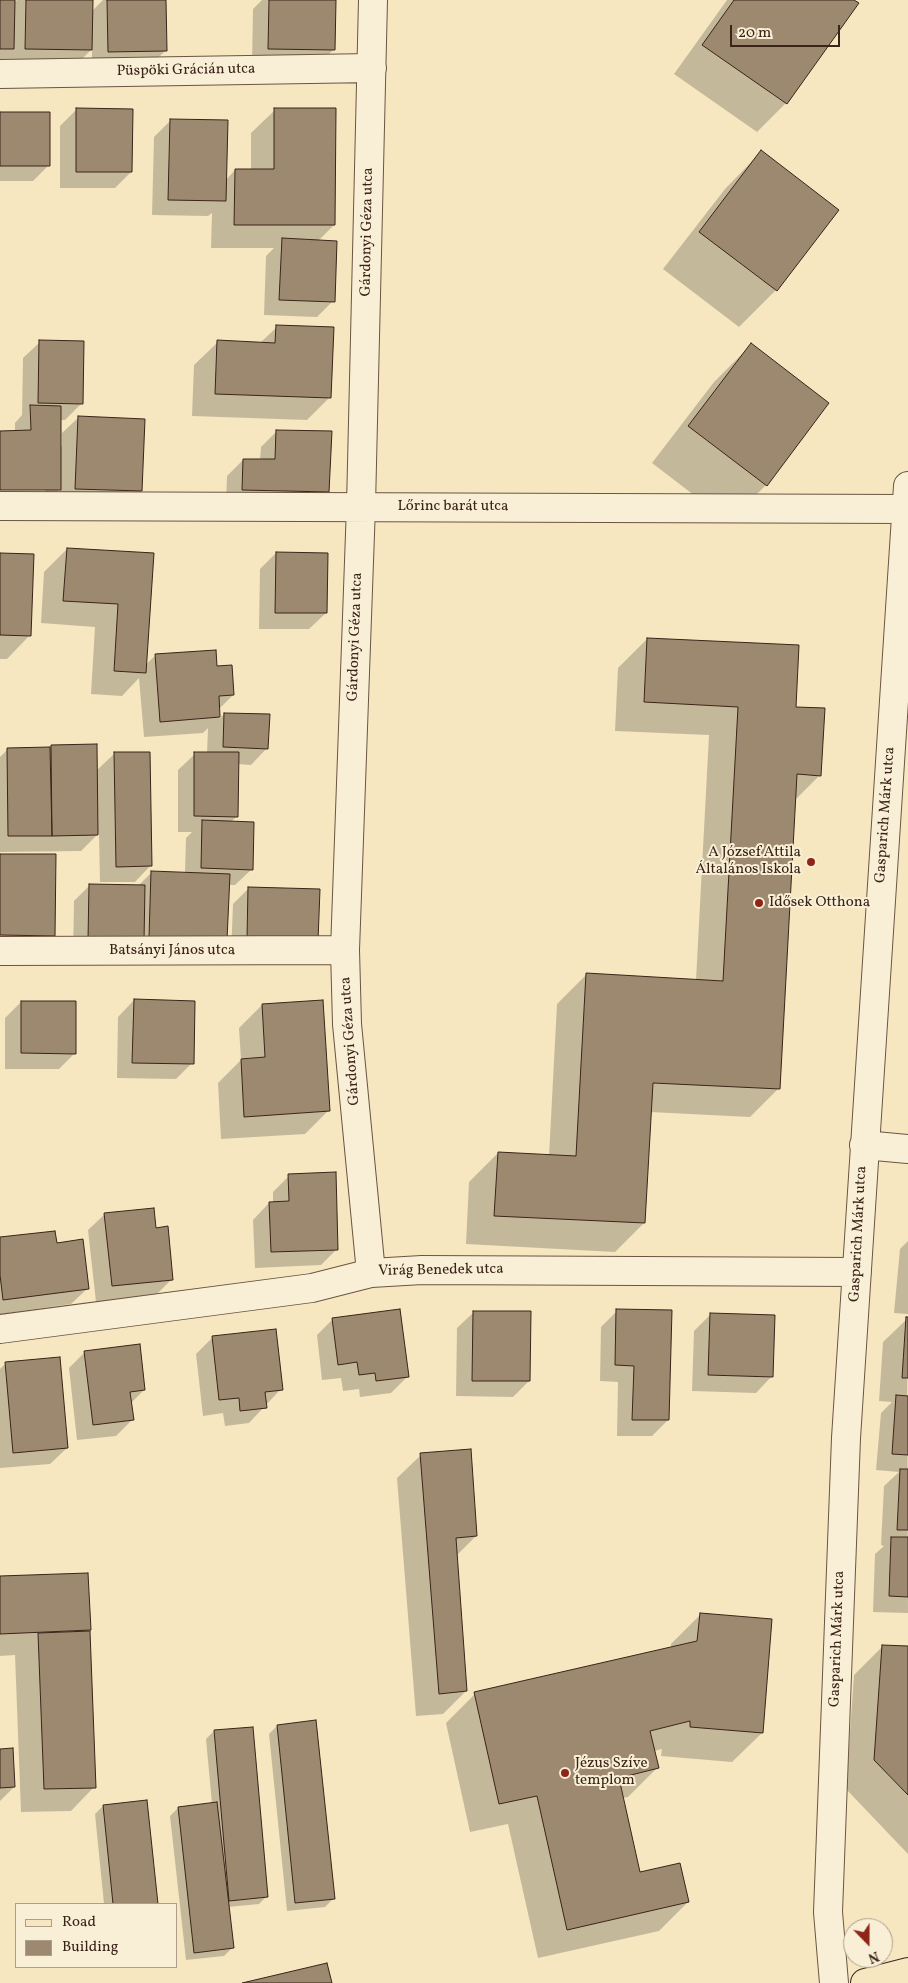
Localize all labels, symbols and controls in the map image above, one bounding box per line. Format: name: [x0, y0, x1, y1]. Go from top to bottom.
scale bar: [733, 15, 843, 47]
text: 20 m: [738, 23, 771, 44]
street label: Püspöki Grácián utca: [116, 61, 256, 81]
street label: Gárdonyi Géza utca: [358, 167, 378, 297]
street label: Lőrinc barát utca: [397, 498, 509, 516]
street label: Gárdonyi Géza utca: [345, 572, 367, 702]
street label: Gasparich Márk utca: [872, 746, 900, 884]
place label: A József Attila Általános Iskola: [695, 844, 801, 879]
marker: A József Attila Általános Iskola: [805, 856, 817, 868]
place label: Idősek Otthona: [769, 894, 870, 912]
marker: Idősek Otthona: [753, 897, 765, 909]
street label: Batsányi János utca: [109, 942, 235, 960]
street label: Gárdonyi Géza utca: [338, 976, 364, 1106]
street label: Gasparich Márk utca: [846, 1165, 872, 1303]
street label: Virág Benedek utca: [378, 1261, 504, 1281]
street label: Gasparich Márk utca: [827, 1570, 849, 1708]
place label: Jézus Szíve templom: [575, 1755, 648, 1790]
marker: Jézus Szíve templom: [559, 1767, 571, 1779]
legend: [15, 1903, 178, 1968]
text: Road: [62, 1912, 96, 1933]
north arrow: [843, 1918, 893, 1968]
text: Building: [62, 1937, 118, 1958]
text: N: [865, 1946, 882, 1967]

